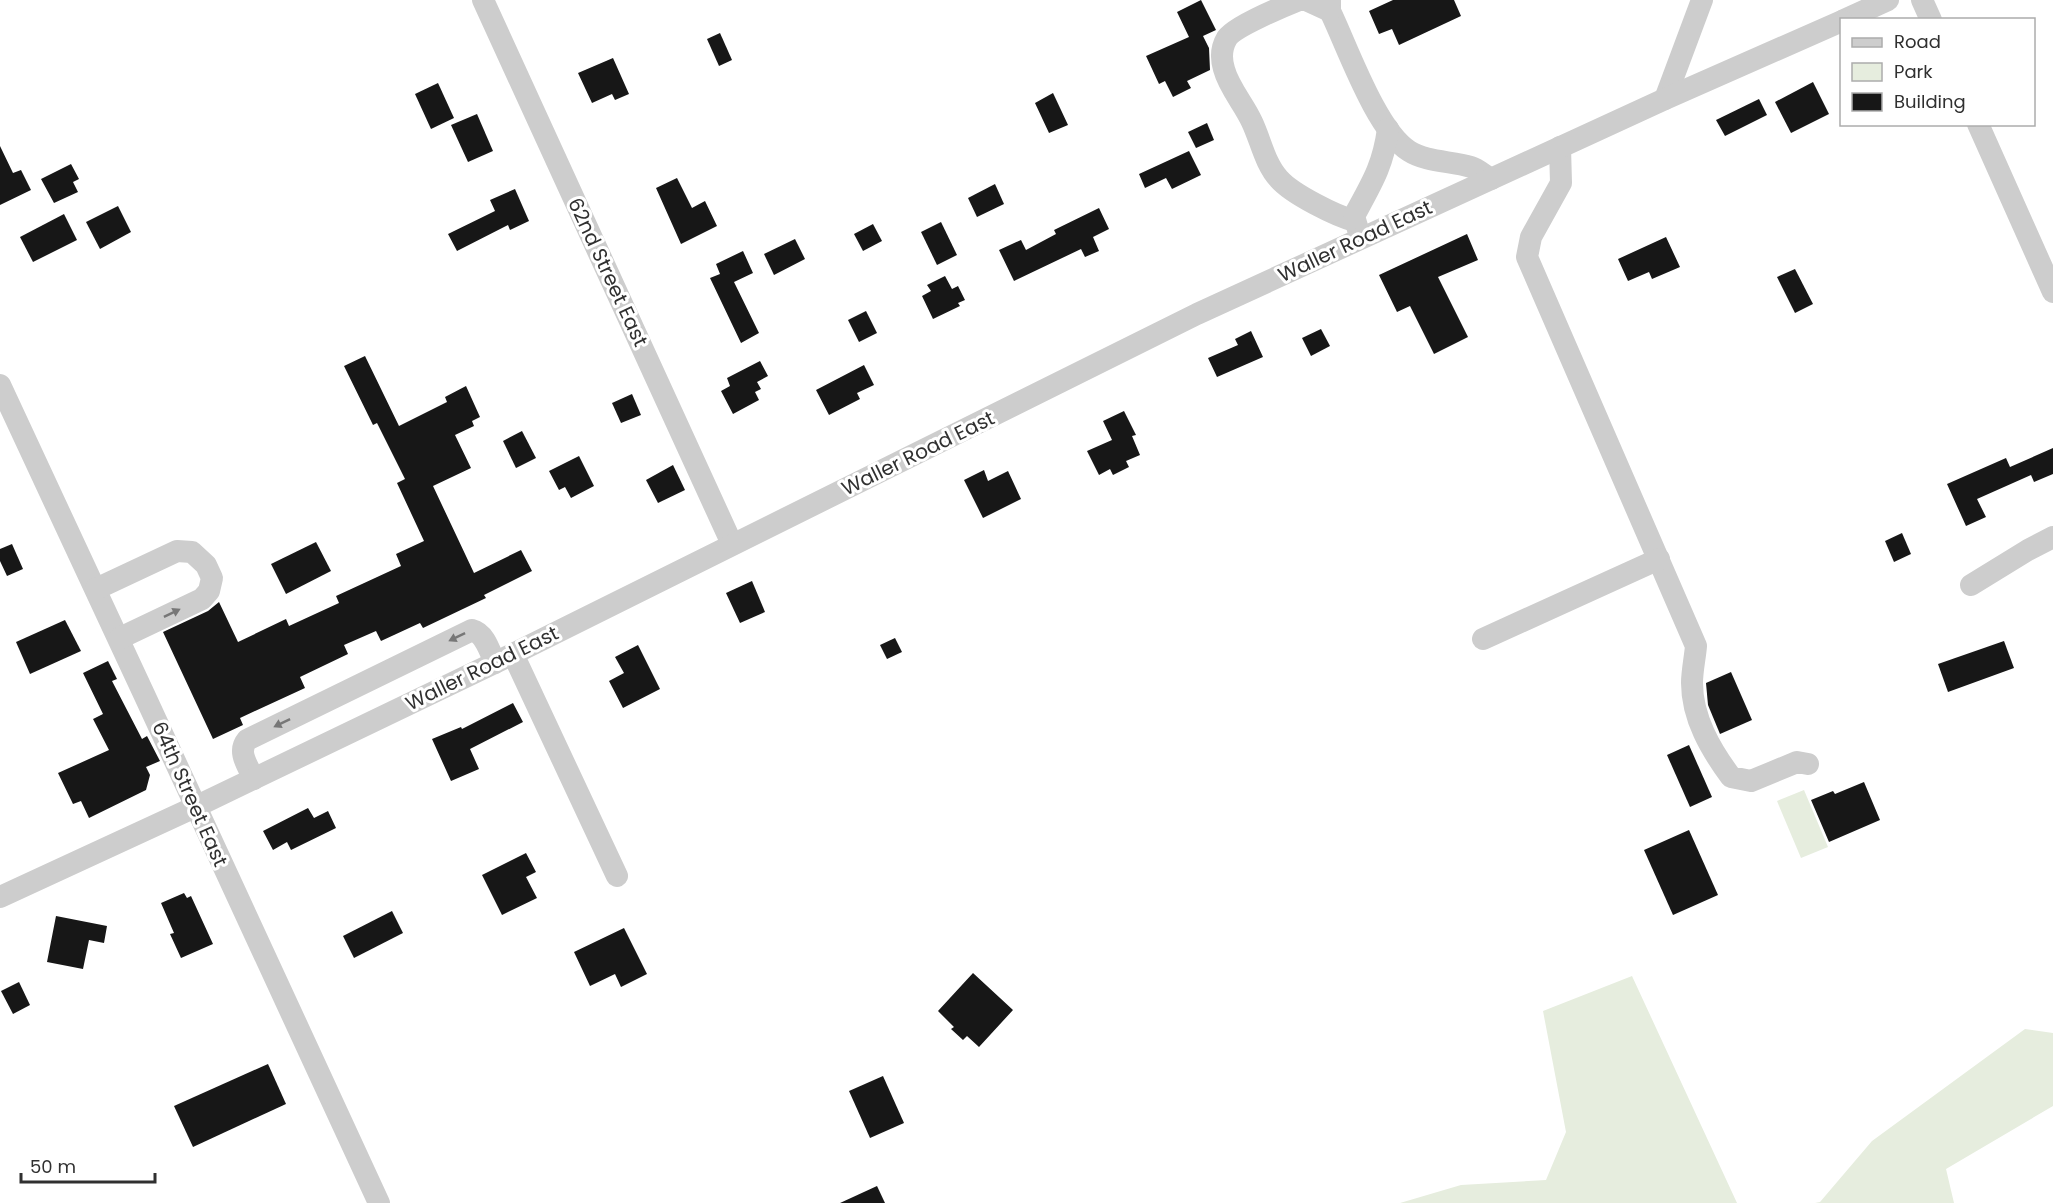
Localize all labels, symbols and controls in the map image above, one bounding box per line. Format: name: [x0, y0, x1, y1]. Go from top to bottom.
legend: [1840, 18, 2035, 126]
text: Road: [1894, 29, 1941, 54]
text: Park: [1894, 59, 1933, 84]
text: Building: [1894, 89, 1966, 114]
street label: 62nd Street East: [561, 193, 655, 351]
street label: Waller Road East: [1273, 193, 1437, 289]
street label: Waller Road East: [837, 404, 999, 502]
one-way arrow: [164, 608, 181, 618]
street label: Waller Road East: [401, 619, 563, 717]
one-way arrow: [448, 632, 466, 642]
street label: 64th Street East: [145, 717, 235, 871]
one-way arrow: [273, 719, 290, 728]
scale bar: [21, 1146, 154, 1184]
text: 50 m: [30, 1154, 76, 1179]

